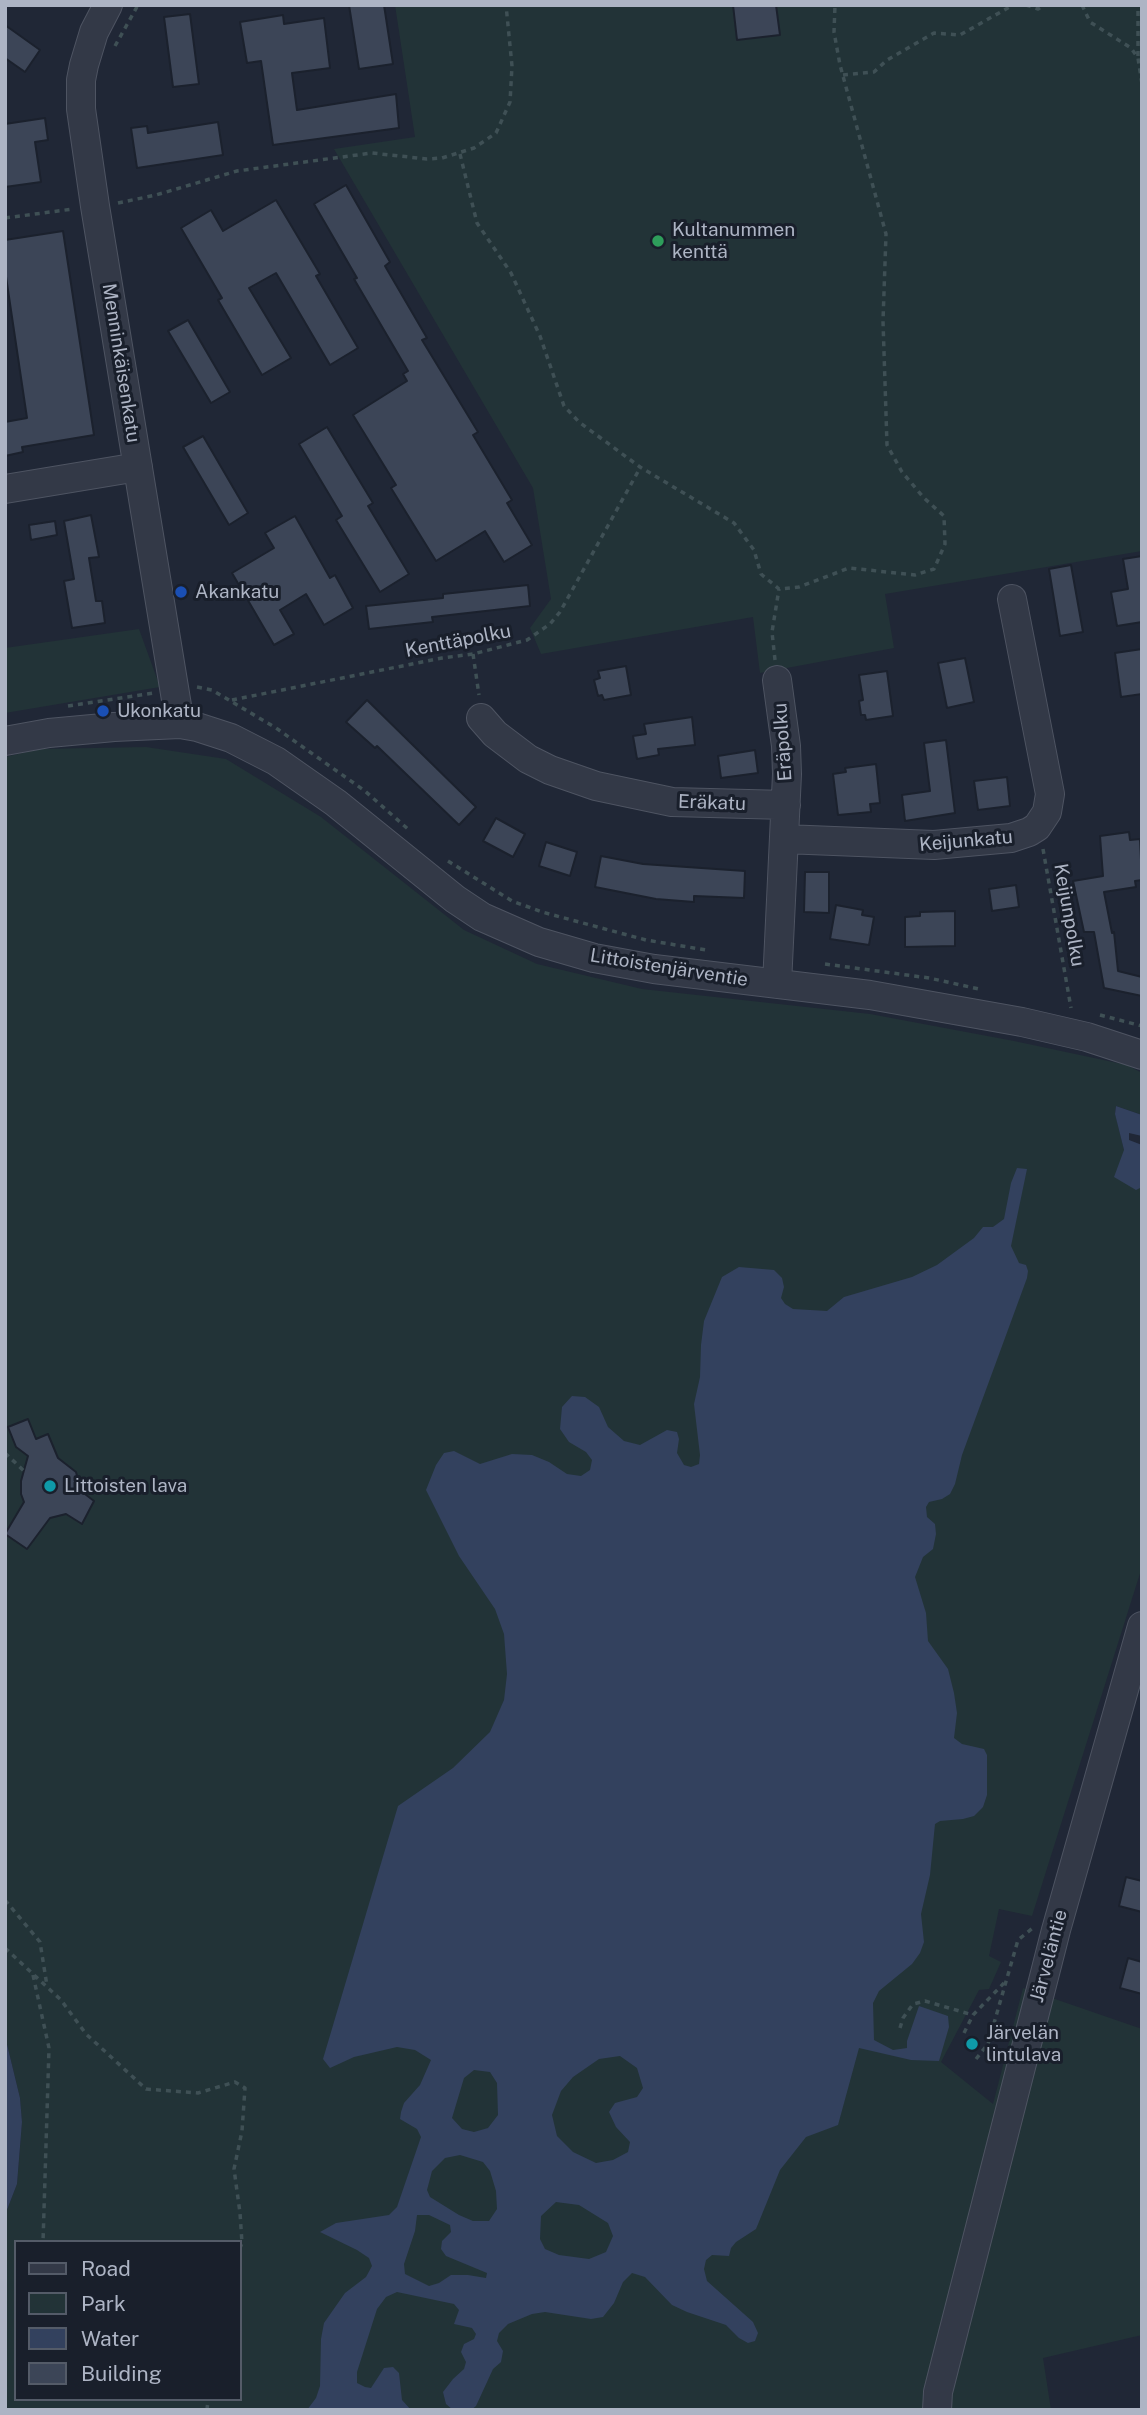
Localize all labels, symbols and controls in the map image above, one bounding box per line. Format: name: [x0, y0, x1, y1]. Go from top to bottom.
place label: Kultanummen kenttä: [672, 219, 795, 263]
marker: Kultanummen kenttä: [650, 233, 666, 249]
street label: Menninkäisenkatu: [97, 282, 145, 444]
place label: Akankatu: [195, 581, 279, 603]
marker: Akankatu: [173, 584, 189, 600]
street label: Kenttäpolku: [403, 620, 513, 662]
place label: Ukonkatu: [117, 700, 201, 722]
street label: Eräpolku: [769, 702, 797, 782]
marker: Ukonkatu: [95, 703, 111, 719]
street label: Eräkatu: [678, 790, 746, 816]
street label: Keijunkatu: [918, 826, 1014, 856]
street label: Keijunpolku: [1049, 862, 1089, 968]
street label: Littoistenjärventie: [588, 944, 750, 992]
place label: Littoisten lava: [64, 1475, 187, 1497]
marker: Littoisten lava: [42, 1478, 58, 1494]
street label: Järveläntie: [1026, 1907, 1072, 2005]
place label: Järvelän lintulava: [986, 2022, 1061, 2066]
marker: Järvelän lintulava: [964, 2036, 980, 2052]
legend: [14, 2240, 242, 2401]
text: Road: [81, 2256, 131, 2281]
text: Park: [81, 2291, 126, 2316]
text: Water: [81, 2326, 139, 2351]
text: Building: [81, 2361, 162, 2386]

